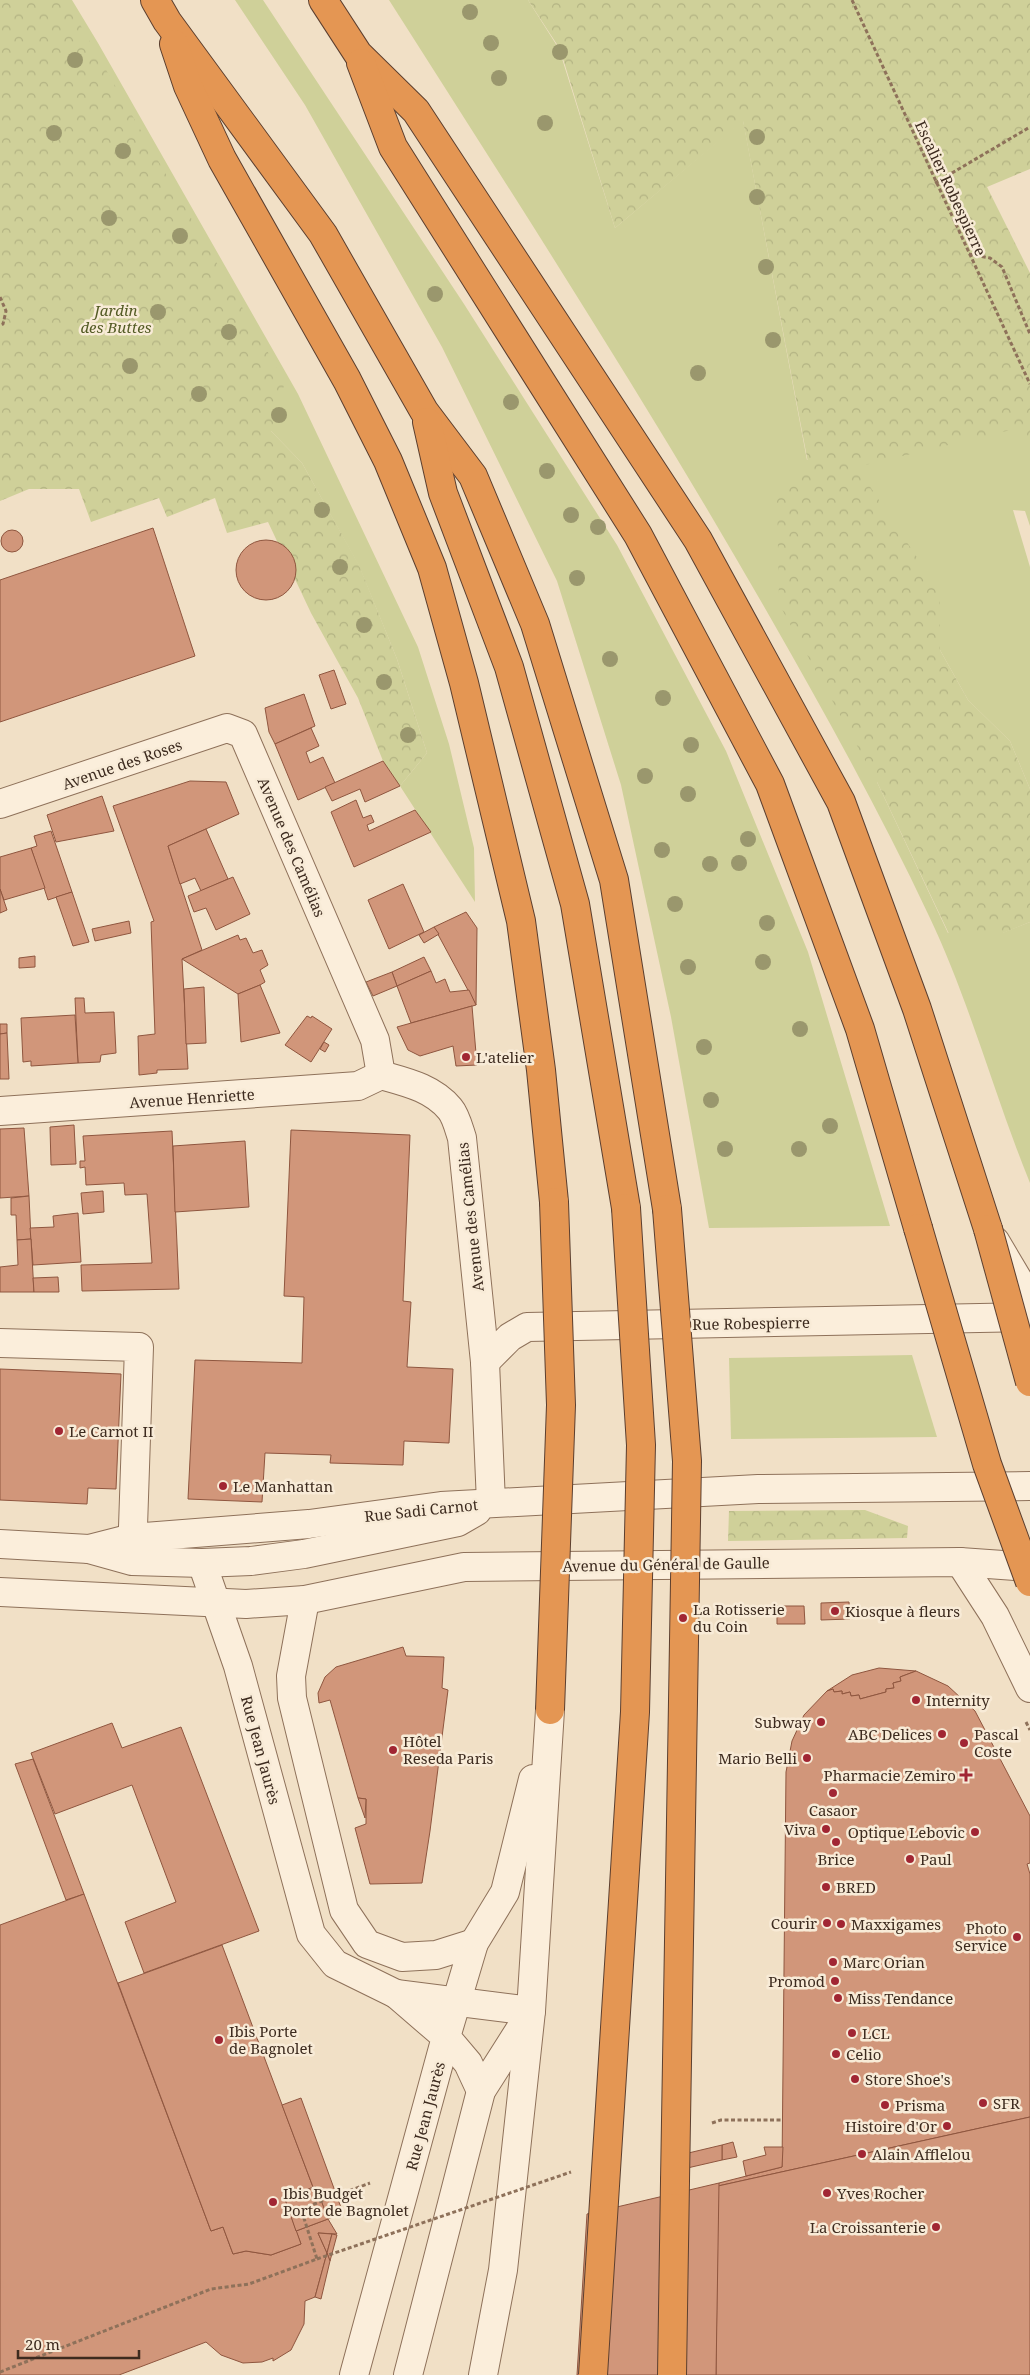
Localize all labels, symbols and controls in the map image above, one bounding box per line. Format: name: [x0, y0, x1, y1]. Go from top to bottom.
street label: Escalier Robespierre: [911, 117, 991, 259]
park label: Jardin des Buttes: [80, 300, 152, 337]
street label: Avenue des Roses: [59, 734, 185, 794]
street label: Avenue des Camélias: [254, 774, 331, 920]
place label: L'atelier: [476, 1047, 534, 1067]
marker: L'atelier: [460, 1051, 472, 1063]
street label: Avenue Henriette: [129, 1084, 255, 1112]
street label: Avenue des Camélias: [452, 1141, 488, 1293]
street label: Rue Robespierre: [692, 1312, 810, 1334]
place label: Le Carnot II: [69, 1421, 154, 1441]
marker: Le Carnot II: [53, 1425, 65, 1437]
place label: Le Manhattan: [233, 1476, 333, 1496]
marker: Le Manhattan: [217, 1480, 229, 1492]
street label: Rue Sadi Carnot: [363, 1494, 479, 1526]
street label: Avenue du Général de Gaulle: [562, 1552, 770, 1576]
place label: La Rotisserie du Coin: [693, 1599, 785, 1636]
place label: Kiosque à fleurs: [845, 1601, 960, 1621]
marker: Kiosque à fleurs: [829, 1605, 841, 1617]
marker: La Rotisserie du Coin: [677, 1612, 689, 1624]
place label: Internity: [926, 1690, 990, 1710]
street label: Rue Jean Jaurès: [237, 1693, 285, 1807]
marker: Internity: [910, 1694, 922, 1706]
place label: Subway: [755, 1712, 812, 1732]
marker: Subway: [815, 1716, 827, 1728]
place label: ABC Delices: [848, 1724, 932, 1744]
place label: Pascal Coste: [974, 1724, 1019, 1761]
marker: ABC Delices: [936, 1728, 948, 1740]
place label: Hôtel Reseda Paris: [403, 1731, 494, 1768]
marker: Pascal Coste: [958, 1737, 970, 1749]
marker: Hôtel Reseda Paris: [387, 1744, 399, 1756]
place label: Mario Belli: [718, 1748, 797, 1768]
marker: Mario Belli: [801, 1752, 813, 1764]
place label: Pharmacie Zemiro: [824, 1765, 956, 1785]
marker: Pharmacie Zemiro: [960, 1769, 972, 1781]
marker: Casaor: [827, 1787, 839, 1799]
place label: Casaor: [809, 1800, 857, 1820]
place label: Viva: [784, 1819, 816, 1839]
place label: Optique Lebovic: [848, 1822, 965, 1842]
marker: Viva: [820, 1823, 832, 1835]
marker: Optique Lebovic: [969, 1826, 981, 1838]
marker: Brice: [830, 1836, 842, 1848]
place label: Brice: [817, 1849, 855, 1869]
place label: Paul: [920, 1849, 952, 1869]
marker: Paul: [904, 1853, 916, 1865]
place label: BRED: [836, 1877, 876, 1897]
marker: BRED: [820, 1881, 832, 1893]
place label: Courir: [771, 1913, 817, 1933]
place label: Maxxigames: [851, 1914, 941, 1934]
marker: Courir: [821, 1917, 833, 1929]
marker: Maxxigames: [835, 1918, 847, 1930]
place label: Photo Service: [955, 1918, 1007, 1955]
marker: Photo Service: [1011, 1931, 1023, 1943]
place label: Marc Orian: [843, 1952, 925, 1972]
marker: Marc Orian: [827, 1956, 839, 1968]
place label: Promod: [768, 1971, 825, 1991]
marker: Promod: [829, 1975, 841, 1987]
place label: Miss Tendance: [848, 1988, 953, 2008]
marker: Miss Tendance: [832, 1992, 844, 2004]
place label: Ibis Porte de Bagnolet: [229, 2021, 313, 2058]
place label: LCL: [862, 2023, 890, 2043]
marker: LCL: [846, 2027, 858, 2039]
marker: Ibis Porte de Bagnolet: [213, 2034, 225, 2046]
place label: Celio: [846, 2044, 881, 2064]
marker: Celio: [830, 2048, 842, 2060]
street label: Rue Jean Jaurès: [401, 2059, 449, 2173]
place label: Store Shoe's: [865, 2069, 951, 2089]
marker: Store Shoe's: [849, 2073, 861, 2085]
place label: SFR: [993, 2093, 1020, 2113]
place label: Prisma: [895, 2095, 945, 2115]
marker: SFR: [977, 2097, 989, 2109]
marker: Prisma: [879, 2099, 891, 2111]
place label: Histoire d'Or: [845, 2116, 937, 2136]
marker: Histoire d'Or: [941, 2120, 953, 2132]
place label: Alain Afflelou: [872, 2144, 971, 2164]
marker: Alain Afflelou: [856, 2148, 868, 2160]
place label: Ibis Budget Porte de Bagnolet: [283, 2183, 409, 2220]
place label: Yves Rocher: [836, 2183, 924, 2203]
marker: Yves Rocher: [821, 2187, 833, 2199]
marker: Ibis Budget Porte de Bagnolet: [267, 2196, 279, 2208]
place label: La Croissanterie: [810, 2217, 926, 2237]
marker: La Croissanterie: [930, 2221, 942, 2233]
scale bar: [18, 2328, 139, 2360]
text: 20 m: [25, 2334, 60, 2354]

